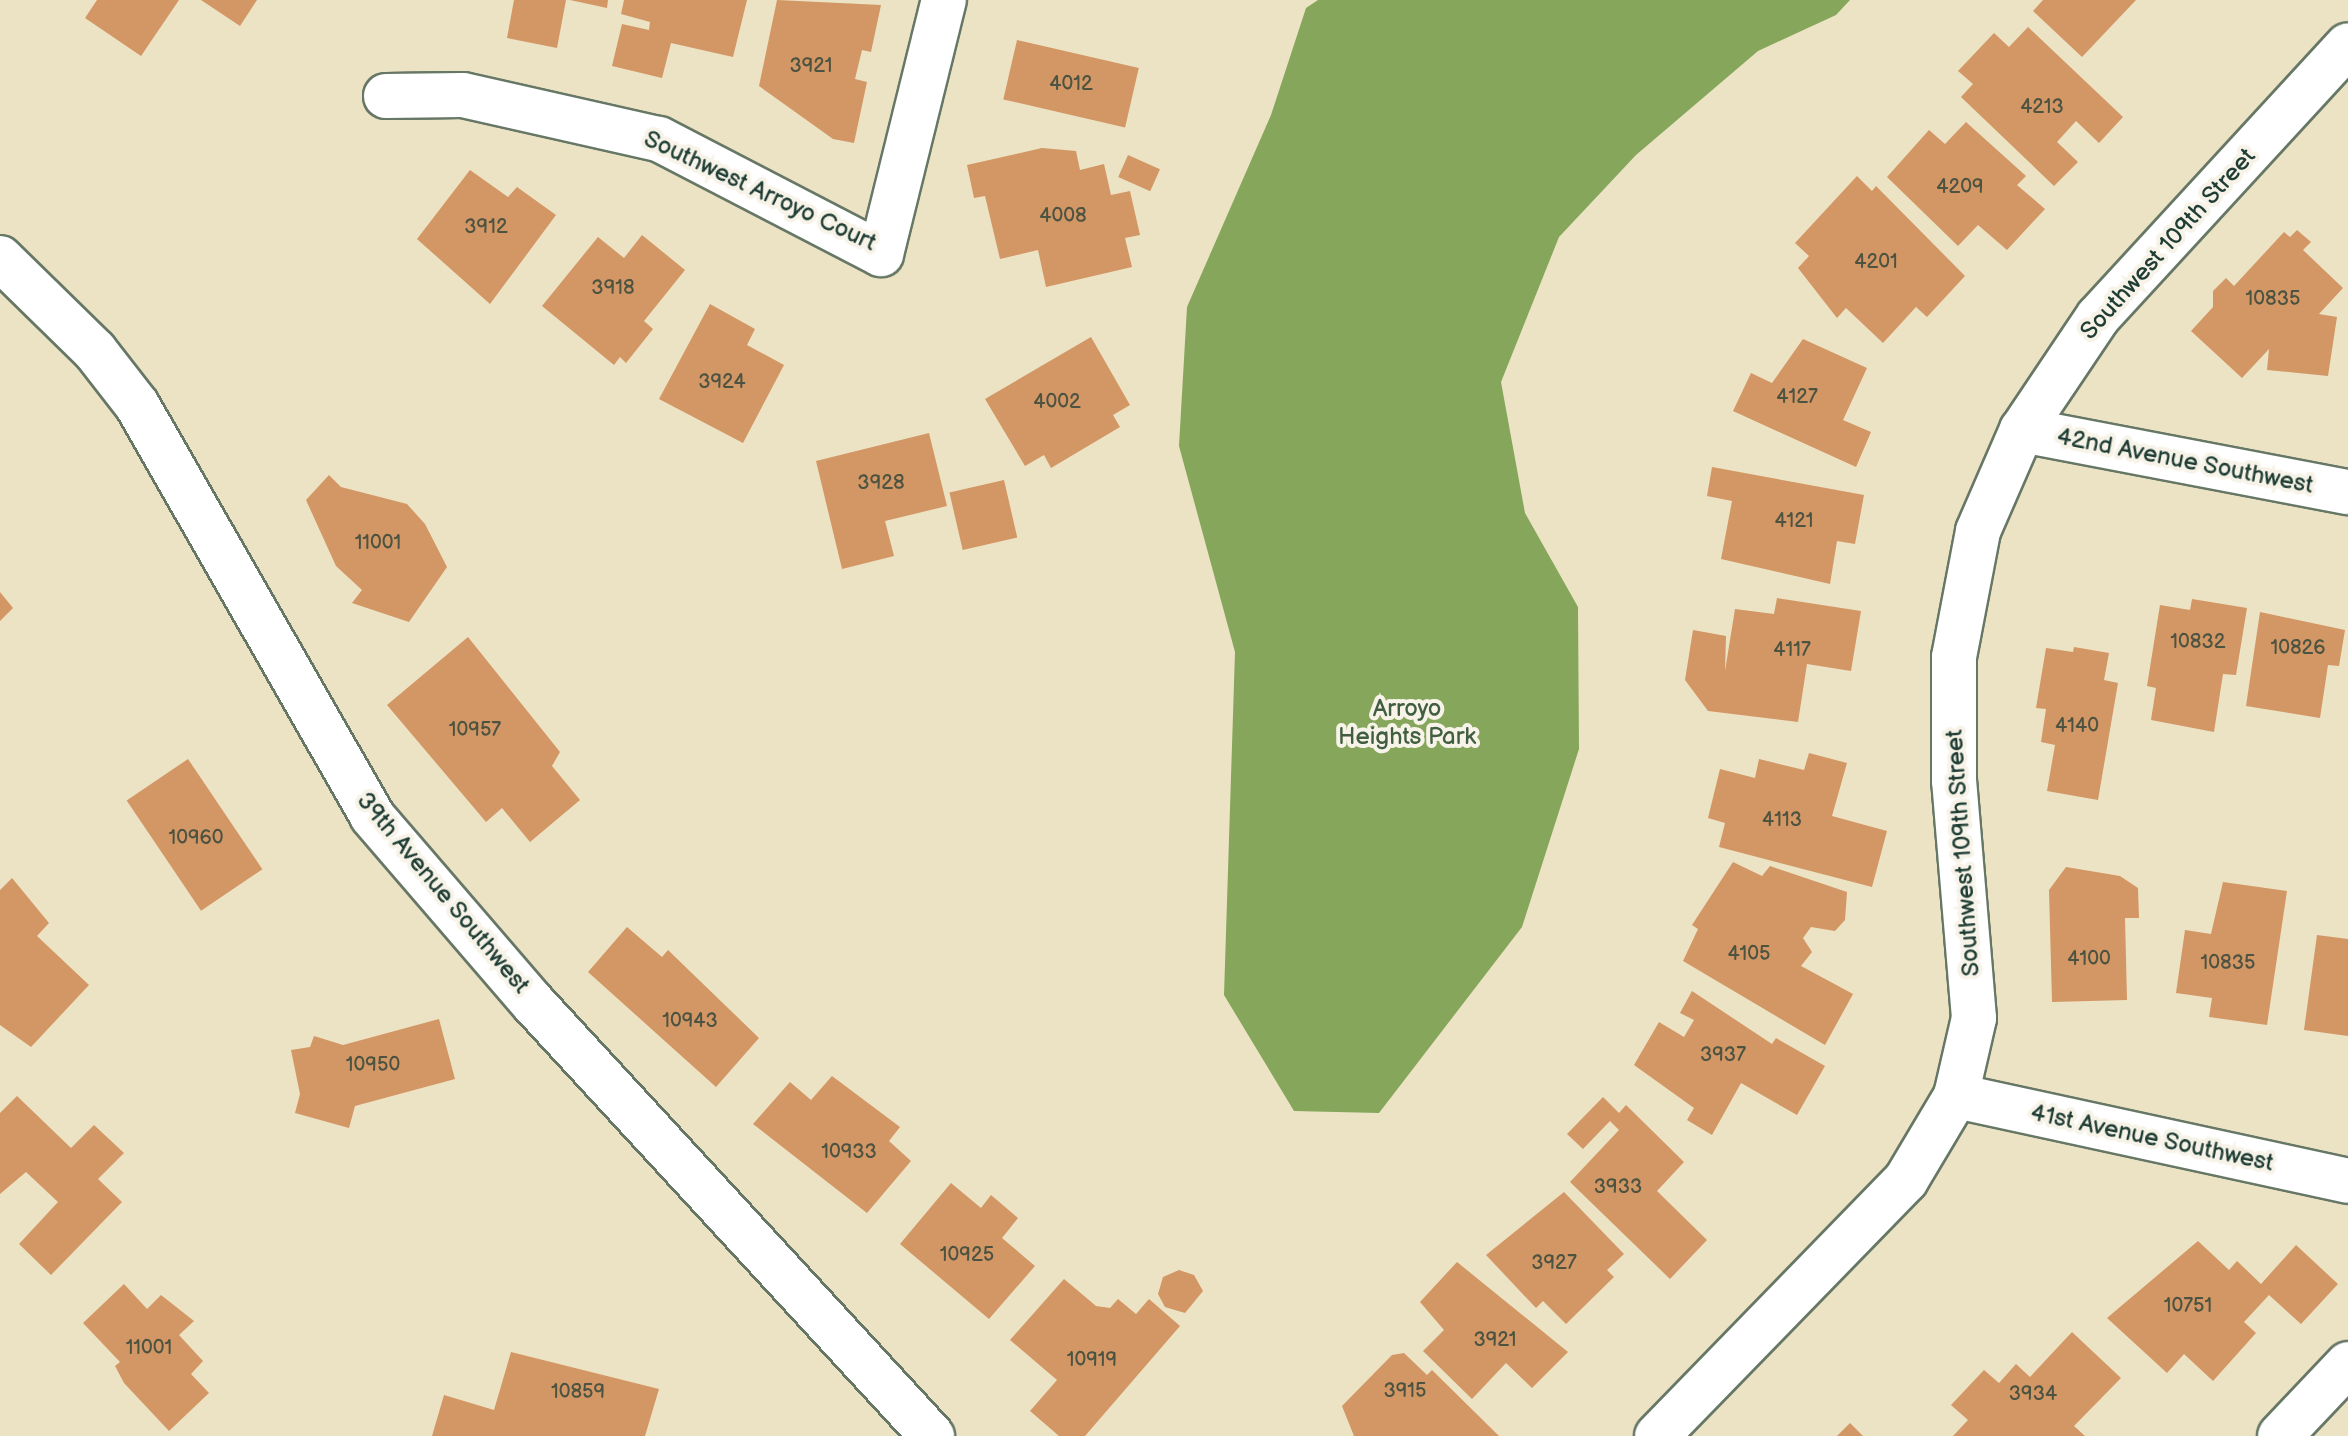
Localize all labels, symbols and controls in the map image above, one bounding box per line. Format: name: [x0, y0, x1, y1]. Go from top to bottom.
house number: 3921: [789, 54, 833, 78]
house number: 4012: [1049, 72, 1093, 96]
house number: 4213: [2020, 95, 2064, 119]
street label: Southwest Arroyo Court: [639, 125, 881, 257]
street label: Southwest 109th Street: [2074, 142, 2262, 346]
house number: 4209: [1936, 175, 1984, 199]
house number: 4008: [1039, 204, 1087, 228]
house number: 3912: [464, 215, 508, 239]
house number: 4201: [1854, 250, 1898, 274]
house number: 3918: [591, 276, 635, 300]
house number: 10835: [2246, 287, 2300, 311]
house number: 3924: [698, 370, 746, 394]
house number: 4127: [1776, 385, 1818, 409]
house number: 4002: [1033, 390, 1081, 414]
street label: 42nd Avenue Southwest: [2054, 422, 2316, 500]
house number: 3928: [857, 471, 905, 495]
house number: 4121: [1774, 509, 1814, 533]
house number: 11001: [355, 531, 401, 555]
house number: 10832: [2170, 630, 2226, 654]
house number: 10826: [2270, 636, 2326, 660]
house number: 4117: [1773, 638, 1811, 662]
park label: Arroyo Heights Park: [1338, 695, 1476, 751]
house number: 4140: [2055, 714, 2099, 738]
house number: 10957: [449, 718, 501, 742]
street label: Southwest 109th Street: [1940, 728, 1986, 978]
street label: 39th Avenue Southwest: [350, 786, 536, 1000]
house number: 4113: [1762, 808, 1802, 832]
house number: 10960: [168, 826, 224, 850]
house number: 4105: [1727, 942, 1771, 966]
house number: 4100: [2067, 947, 2111, 971]
house number: 10835: [2201, 951, 2255, 975]
house number: 10943: [662, 1009, 718, 1033]
house number: 3937: [1700, 1043, 1746, 1067]
house number: 10950: [346, 1053, 400, 1077]
street label: 41st Avenue Southwest: [2028, 1098, 2276, 1178]
house number: 10933: [821, 1140, 877, 1164]
house number: 3933: [1594, 1175, 1642, 1199]
house number: 10925: [940, 1243, 994, 1267]
house number: 3927: [1531, 1251, 1577, 1275]
house number: 10751: [2164, 1294, 2212, 1318]
house number: 3921: [1473, 1328, 1517, 1352]
house number: 11001: [126, 1336, 172, 1360]
house number: 10919: [1067, 1348, 1117, 1372]
house number: 3915: [1383, 1379, 1427, 1403]
house number: 10859: [551, 1380, 605, 1404]
house number: 3934: [2009, 1382, 2057, 1406]

